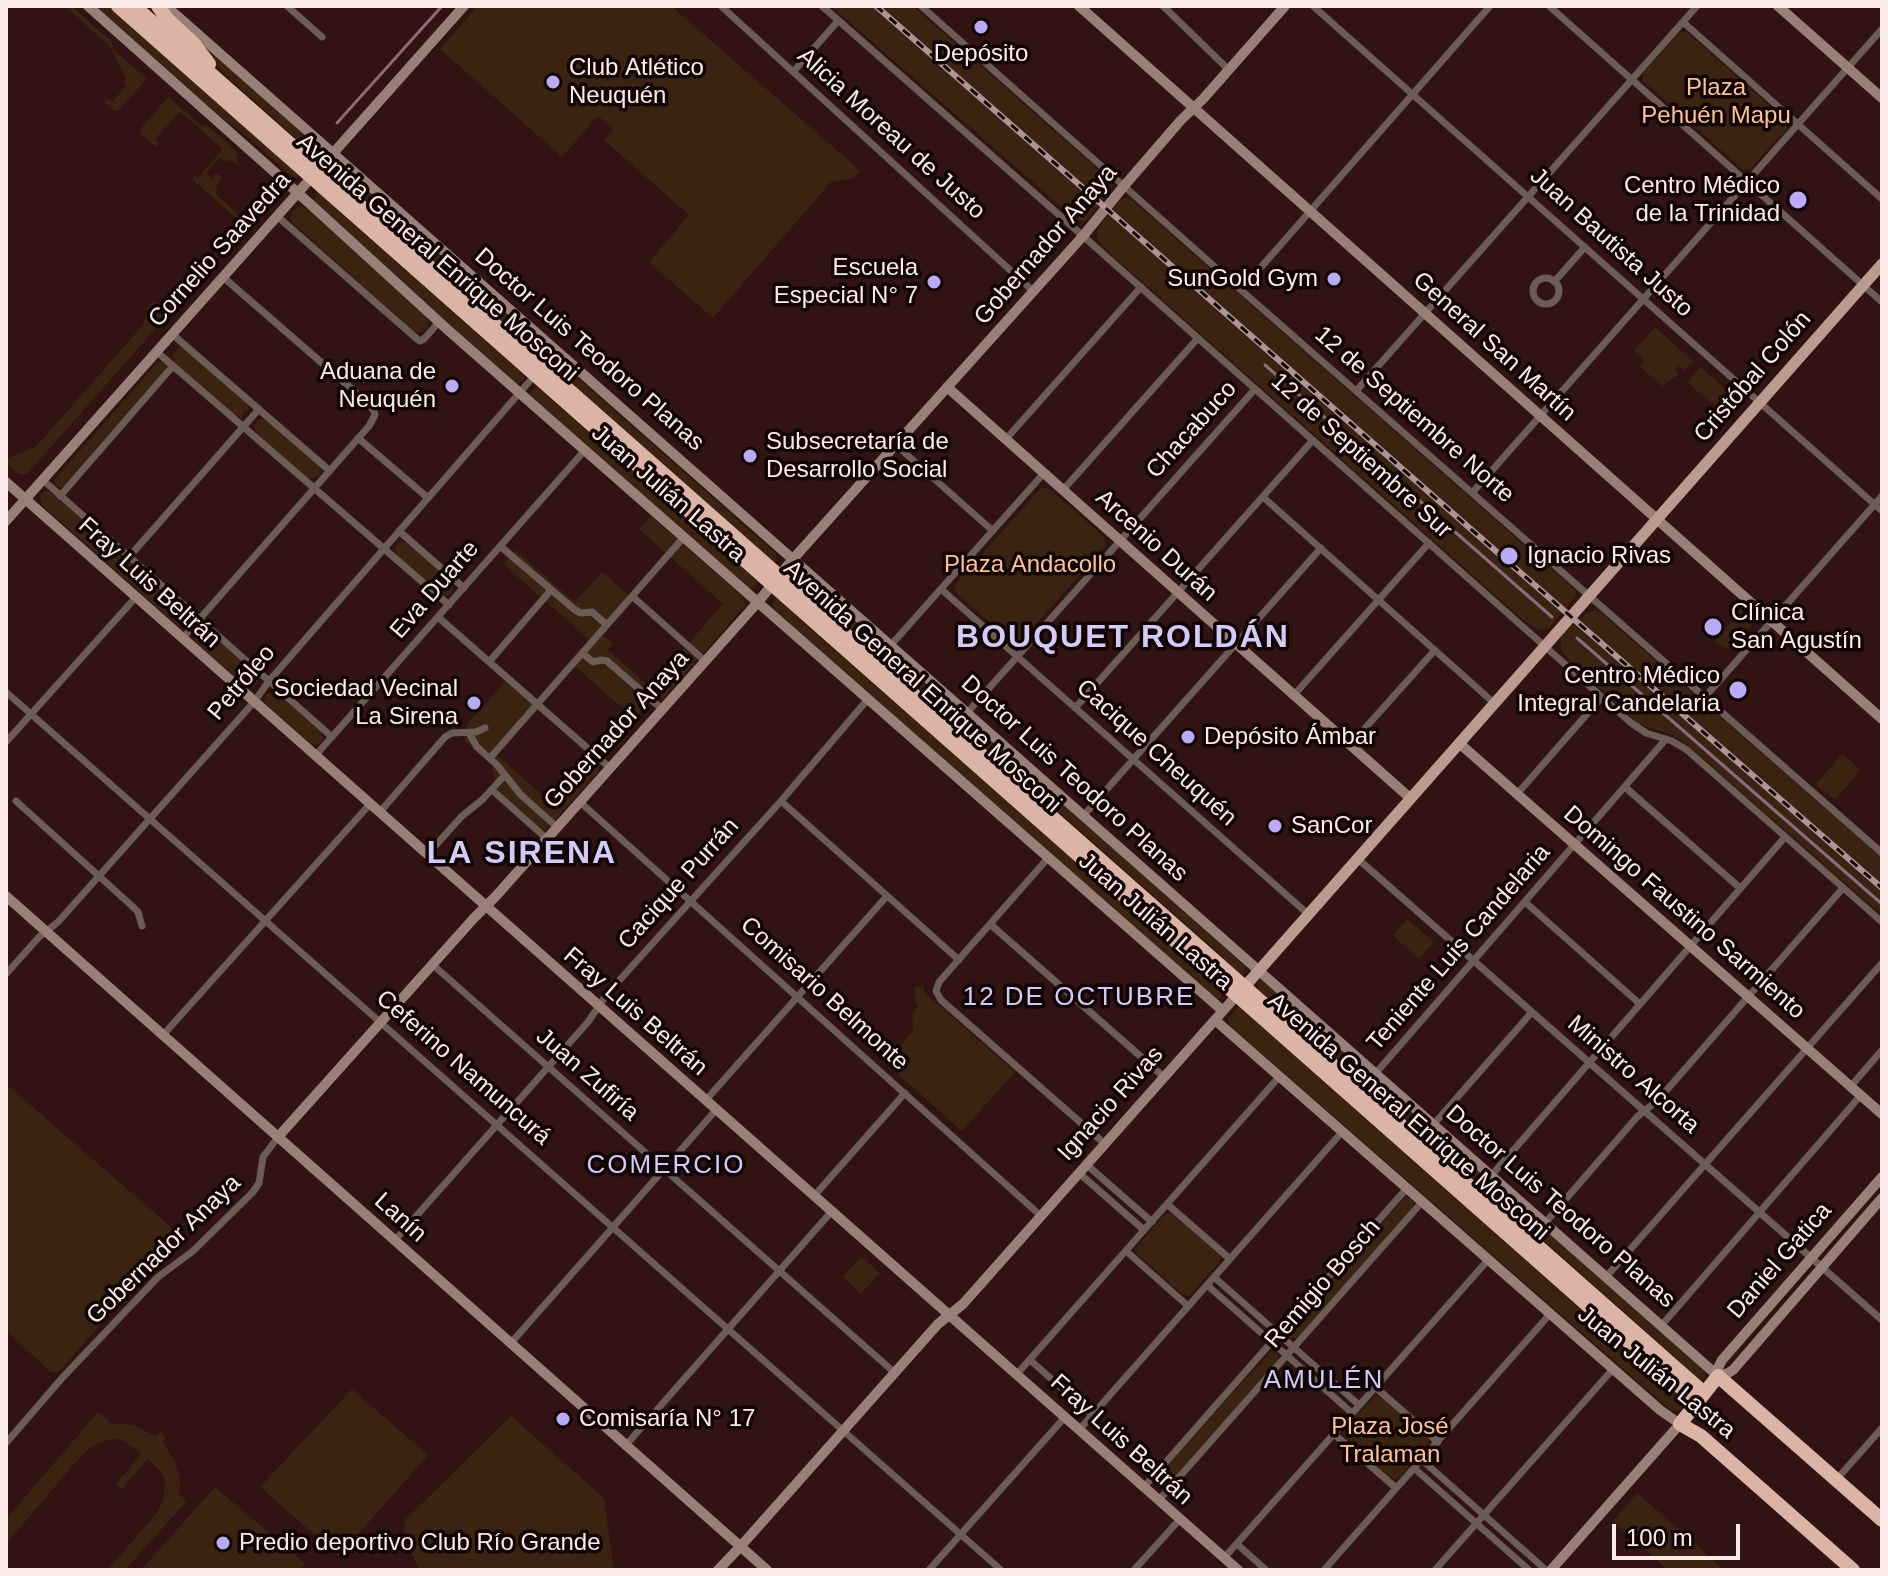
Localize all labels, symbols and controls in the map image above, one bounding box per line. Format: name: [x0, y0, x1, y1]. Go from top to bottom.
marker: Depósito: [972, 18, 990, 36]
place label: Depósito: [934, 40, 1028, 68]
street label: Alicia Moreau de Justo: [791, 42, 991, 226]
place label: Club Atlético Neuquén: [569, 54, 704, 110]
marker: Club Atlético Neuquén: [544, 73, 562, 91]
park label: Plaza Pehuén Mapu: [1641, 74, 1791, 130]
street label: Avenida General Enrique Mosconi: [290, 128, 584, 388]
street label: Gobernador Anaya: [969, 159, 1123, 331]
street label: Juan Bautista Justo: [1524, 162, 1698, 324]
street label: Cornelio Saavedra: [143, 167, 297, 333]
place label: Centro Médico de la Trinidad: [1624, 172, 1780, 228]
marker: Centro Médico de la Trinidad: [1787, 189, 1809, 211]
street label: Doctor Luis Teodoro Planas: [468, 242, 710, 458]
place label: Escuela Especial N° 7: [774, 254, 918, 310]
place label: SunGold Gym: [1167, 265, 1318, 293]
street label: General San Martín: [1407, 266, 1581, 428]
marker: SunGold Gym: [1325, 270, 1343, 288]
marker: Escuela Especial N° 7: [925, 273, 943, 291]
street label: Cristóbal Colón: [1688, 306, 1818, 448]
street label: 12 de Septiembre Norte: [1308, 321, 1520, 509]
place label: Aduana de Neuquén: [320, 358, 436, 414]
street label: 12 de Septiembre Sur: [1265, 367, 1457, 545]
street label: Chacabuco: [1141, 375, 1243, 485]
marker: Aduana de Neuquén: [443, 377, 461, 395]
street label: Juan Julián Lastra: [585, 419, 751, 569]
place label: Subsecretaría de Desarrollo Social: [766, 428, 949, 484]
marker: Subsecretaría de Desarrollo Social: [741, 447, 759, 465]
street label: Arcenio Durán: [1089, 484, 1223, 608]
street label: Fray Luis Beltrán: [72, 512, 226, 654]
street label: Eva Duarte: [385, 535, 485, 645]
place label: Ignacio Rivas: [1527, 542, 1671, 570]
marker: Ignacio Rivas: [1498, 545, 1520, 567]
park label: Plaza Andacollo: [944, 551, 1116, 579]
street label: Avenida General Enrique Mosconi: [777, 555, 1067, 819]
place label: Clínica San Agustín: [1731, 599, 1862, 655]
marker: Clínica San Agustín: [1702, 616, 1724, 638]
district label: BOUQUET ROLDÁN: [956, 619, 1290, 657]
street label: Petróleo: [202, 640, 282, 726]
street label: Gobernador Anaya: [538, 645, 696, 815]
place label: Centro Médico Integral Candelaria: [1517, 662, 1720, 718]
street label: Doctor Luis Teodoro Planas: [955, 670, 1193, 888]
street label: Cacique Cheuquén: [1070, 674, 1242, 832]
place label: Sociedad Vecinal La Sirena: [274, 675, 458, 731]
marker: Centro Médico Integral Candelaria: [1727, 679, 1749, 701]
marker: Sociedad Vecinal La Sirena: [465, 694, 483, 712]
place label: Depósito Ámbar: [1204, 723, 1376, 751]
marker: Depósito Ámbar: [1179, 728, 1197, 746]
street label: Domingo Faustino Sarmiento: [1557, 800, 1811, 1026]
street label: Cacique Purrán: [613, 812, 745, 956]
place label: SanCor: [1291, 812, 1372, 840]
marker: SanCor: [1266, 817, 1284, 835]
district label: LA SIRENA: [427, 835, 617, 873]
street label: Teniente Luis Candelaria: [1361, 839, 1557, 1057]
street label: Juan Julián Lastra: [1072, 847, 1238, 997]
street label: Comisario Belmonte: [734, 911, 914, 1077]
street label: Fray Luis Beltrán: [557, 942, 713, 1082]
district label: 12 DE OCTUBRE: [963, 982, 1195, 1014]
street label: Ceferino Namuncurá: [370, 984, 556, 1152]
street label: Avenida General Enrique Mosconi: [1261, 987, 1555, 1247]
street label: Ministro Alcorta: [1561, 1010, 1705, 1140]
street label: Juan Zufiría: [530, 1023, 644, 1127]
street label: Ignacio Rivas: [1052, 1041, 1170, 1167]
street label: Doctor Luis Teodoro Planas: [1439, 1099, 1681, 1315]
district label: COMERCIO: [586, 1150, 746, 1182]
street label: Gobernador Anaya: [81, 1169, 247, 1331]
street label: Lanín: [368, 1187, 432, 1249]
street label: Daniel Gatica: [1722, 1197, 1838, 1325]
street label: Remigio Bosch: [1259, 1214, 1387, 1354]
street label: Juan Julián Lastra: [1571, 1301, 1741, 1445]
district label: AMULÉN: [1264, 1365, 1384, 1397]
street label: Fray Luis Beltrán: [1044, 1369, 1198, 1511]
place label: Comisaría N° 17: [579, 1405, 755, 1433]
marker: Comisaría N° 17: [554, 1410, 572, 1428]
park label: Plaza José Tralaman: [1331, 1413, 1449, 1469]
scale bar: [1616, 1508, 1744, 1558]
text: 100 m: [1626, 1524, 1693, 1551]
place label: Predio deportivo Club Río Grande: [239, 1529, 601, 1557]
marker: Predio deportivo Club Río Grande: [214, 1534, 232, 1552]

